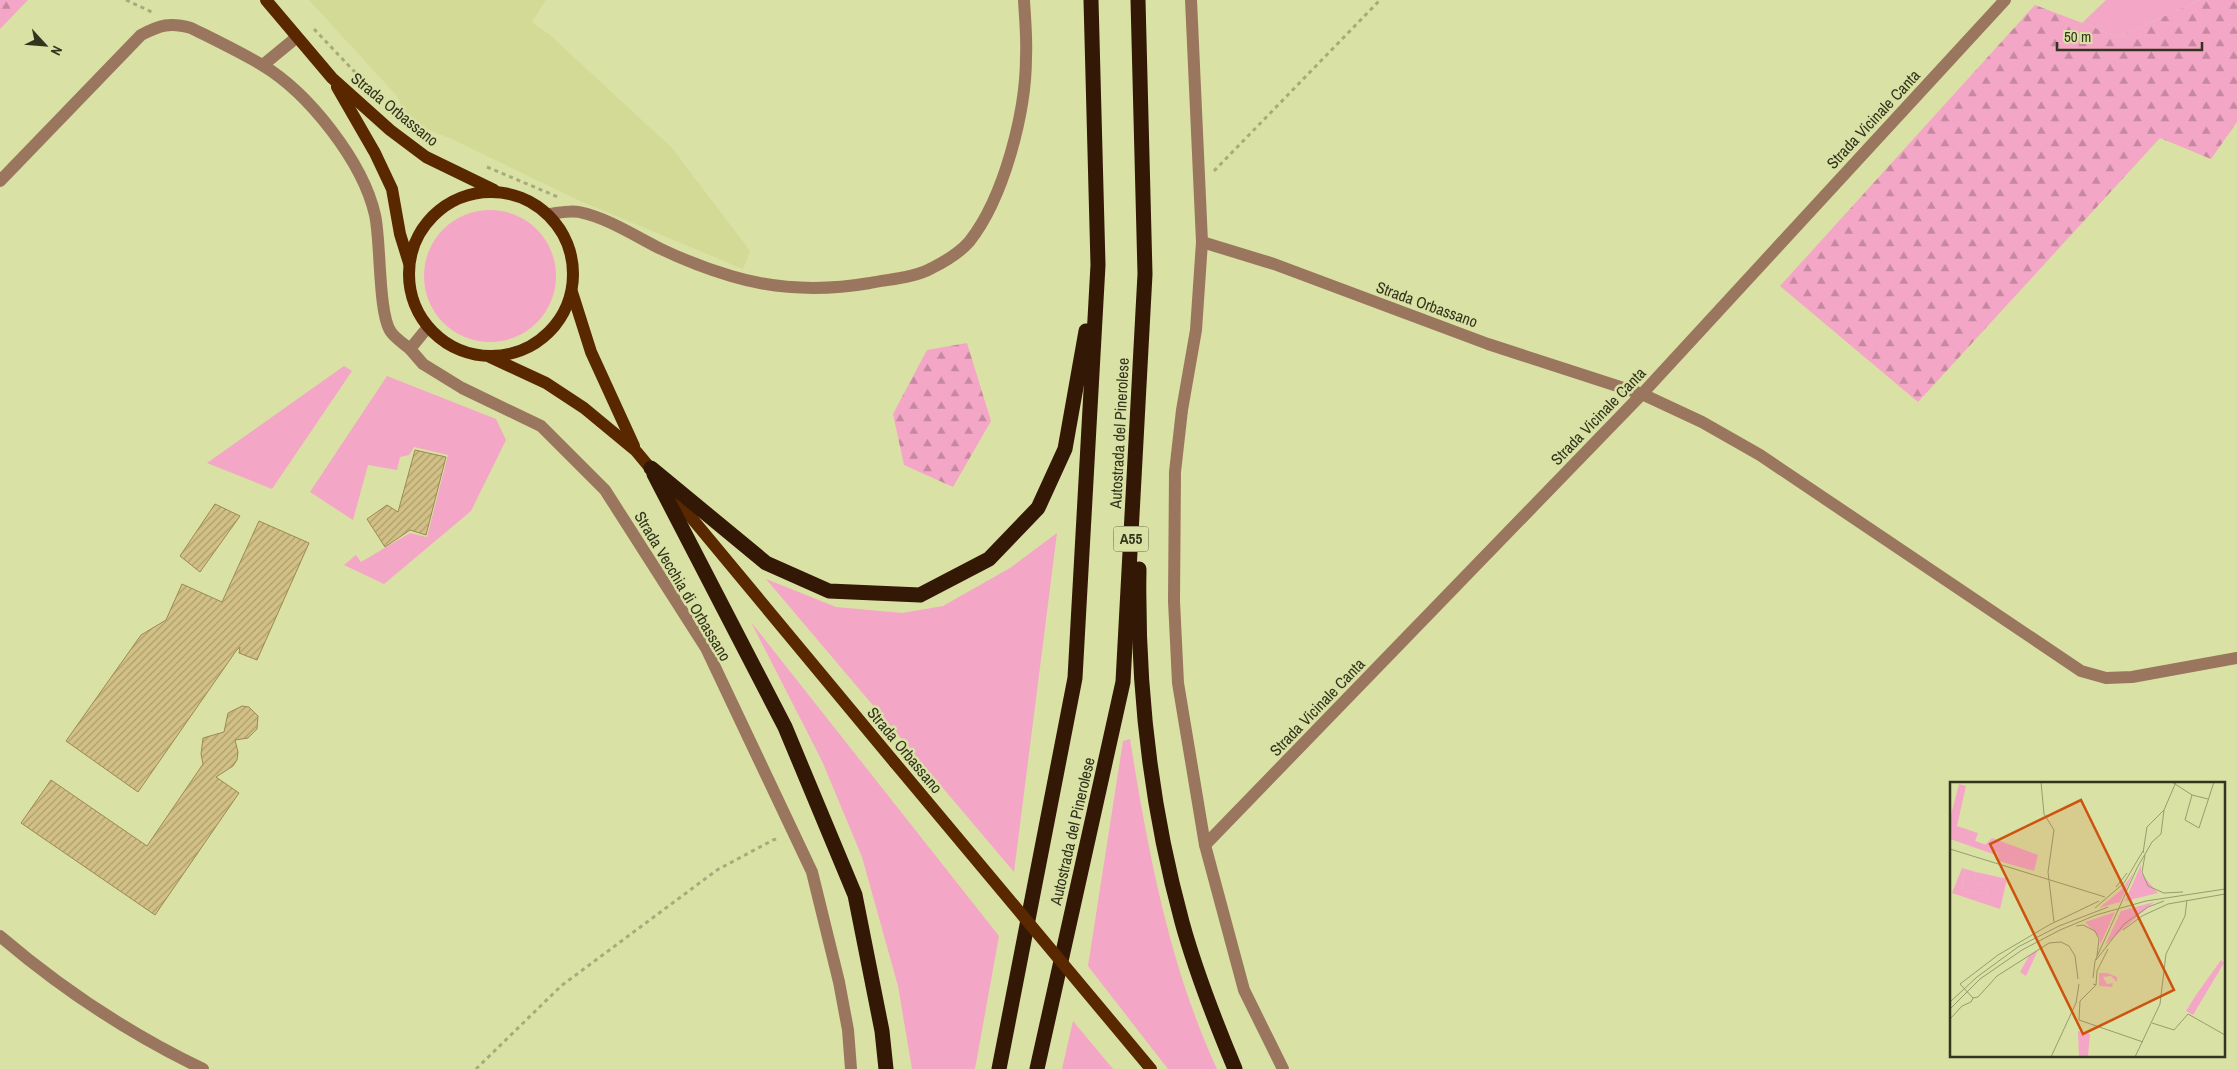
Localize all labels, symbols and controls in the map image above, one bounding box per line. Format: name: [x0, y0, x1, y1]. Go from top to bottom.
north arrow: [20, 20, 70, 70]
scale bar: [2057, 20, 2202, 52]
text: 50 m: [2064, 26, 2091, 47]
text: N: [47, 43, 67, 58]
street label: Strada Vicinale Canta: [1821, 64, 1925, 173]
street label: Strada Orbassano: [347, 67, 443, 151]
street label: Strada Orbassano: [1373, 275, 1481, 333]
street label: Autostrada del Pinerolese: [1104, 357, 1134, 510]
street label: Strada Vicinale Canta: [1546, 362, 1651, 470]
street label: Strada Vecchia di Orbassano: [629, 507, 737, 665]
road number: A55: [1114, 526, 1148, 552]
street label: Strada Vicinale Canta: [1265, 653, 1370, 761]
street label: Strada Orbassano: [862, 702, 948, 798]
street label: Autostrada del Pinerolese: [1044, 755, 1100, 908]
inset map: [1950, 782, 2224, 1056]

